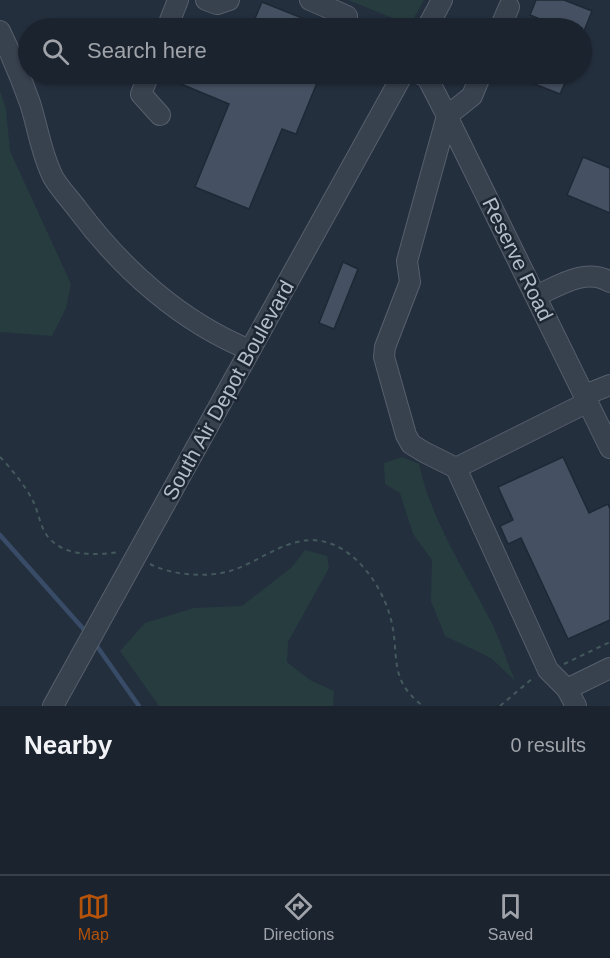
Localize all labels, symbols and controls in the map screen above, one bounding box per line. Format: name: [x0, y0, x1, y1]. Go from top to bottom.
search box: [18, 18, 592, 84]
icon: search: [39, 35, 72, 68]
text: Search here: [87, 38, 207, 63]
street label: Reserve Road: [478, 194, 558, 324]
street label: South Air Depot Boulevard: [158, 276, 298, 504]
text: Nearby: [24, 730, 112, 760]
text: 0 results: [510, 734, 586, 756]
tab: Map: [77, 890, 110, 944]
tab: Directions: [263, 890, 334, 944]
tab: Saved: [488, 890, 533, 944]

